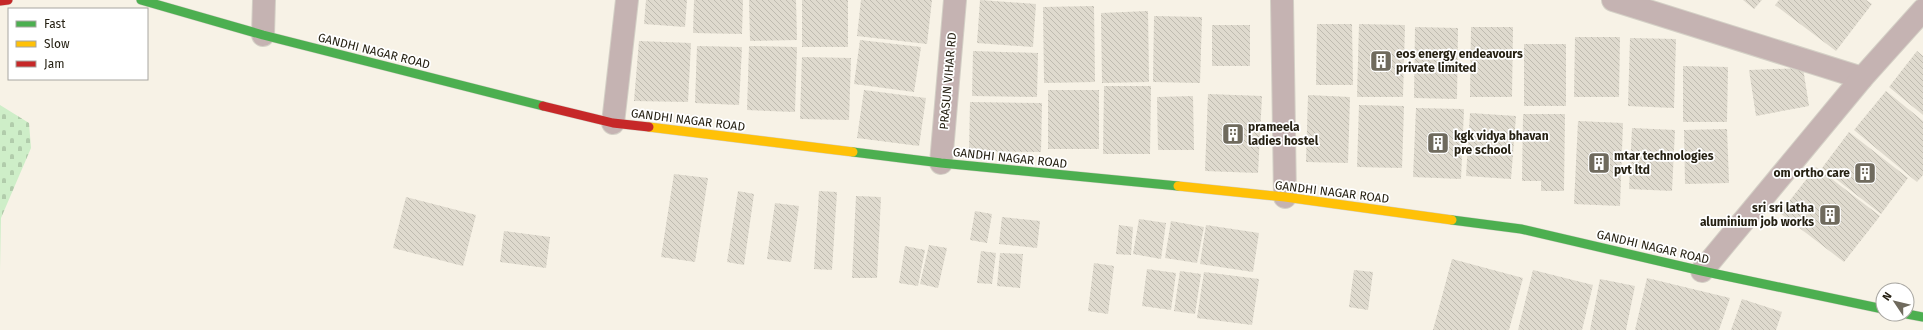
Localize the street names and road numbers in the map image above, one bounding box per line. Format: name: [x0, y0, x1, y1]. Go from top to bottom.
street label: GANDHI NAGAR ROAD: [316, 30, 432, 72]
street label: PRASUN VIHAR RD: [937, 31, 959, 130]
street label: GANDHI NAGAR ROAD: [630, 106, 746, 134]
street label: GANDHI NAGAR ROAD: [952, 145, 1068, 171]
street label: GANDHI NAGAR ROAD: [1274, 178, 1390, 206]
street label: GANDHI NAGAR ROAD: [1595, 227, 1711, 267]

